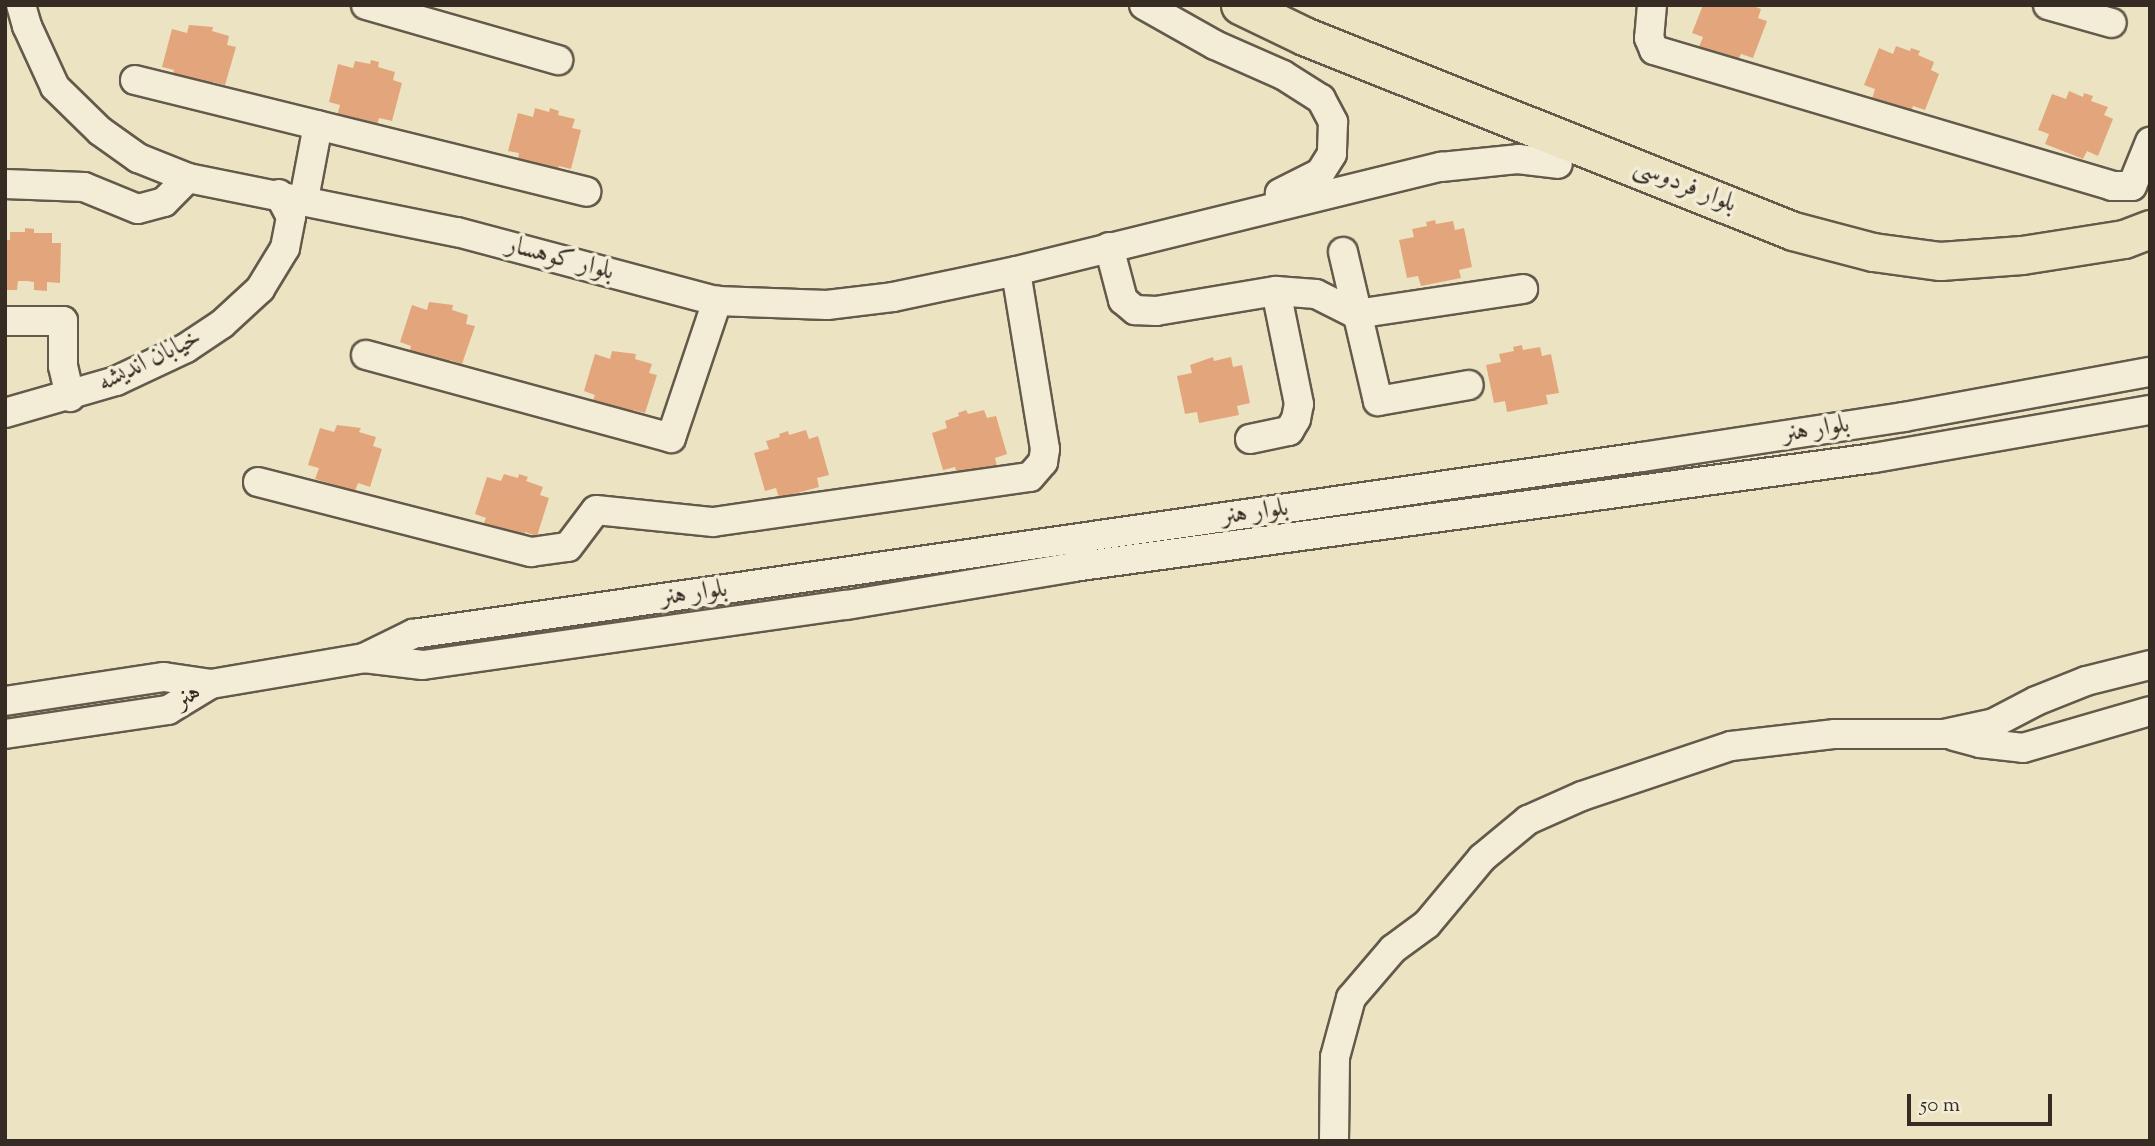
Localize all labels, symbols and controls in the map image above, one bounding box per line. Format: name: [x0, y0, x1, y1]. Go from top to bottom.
street label: بلوار فردوسی: [1629, 151, 1741, 221]
street label: بلوار کوهسار: [503, 230, 617, 288]
street label: خیابان اندیشه: [93, 323, 207, 399]
street label: بلوار هنر: [1780, 409, 1852, 451]
street label: بلوار هنر: [1219, 493, 1291, 533]
street label: بلوار هنر: [658, 574, 730, 614]
street label: هنر: [169, 677, 207, 717]
scale bar: [1910, 1080, 2055, 1124]
text: 50 m: [1920, 1091, 1960, 1121]

